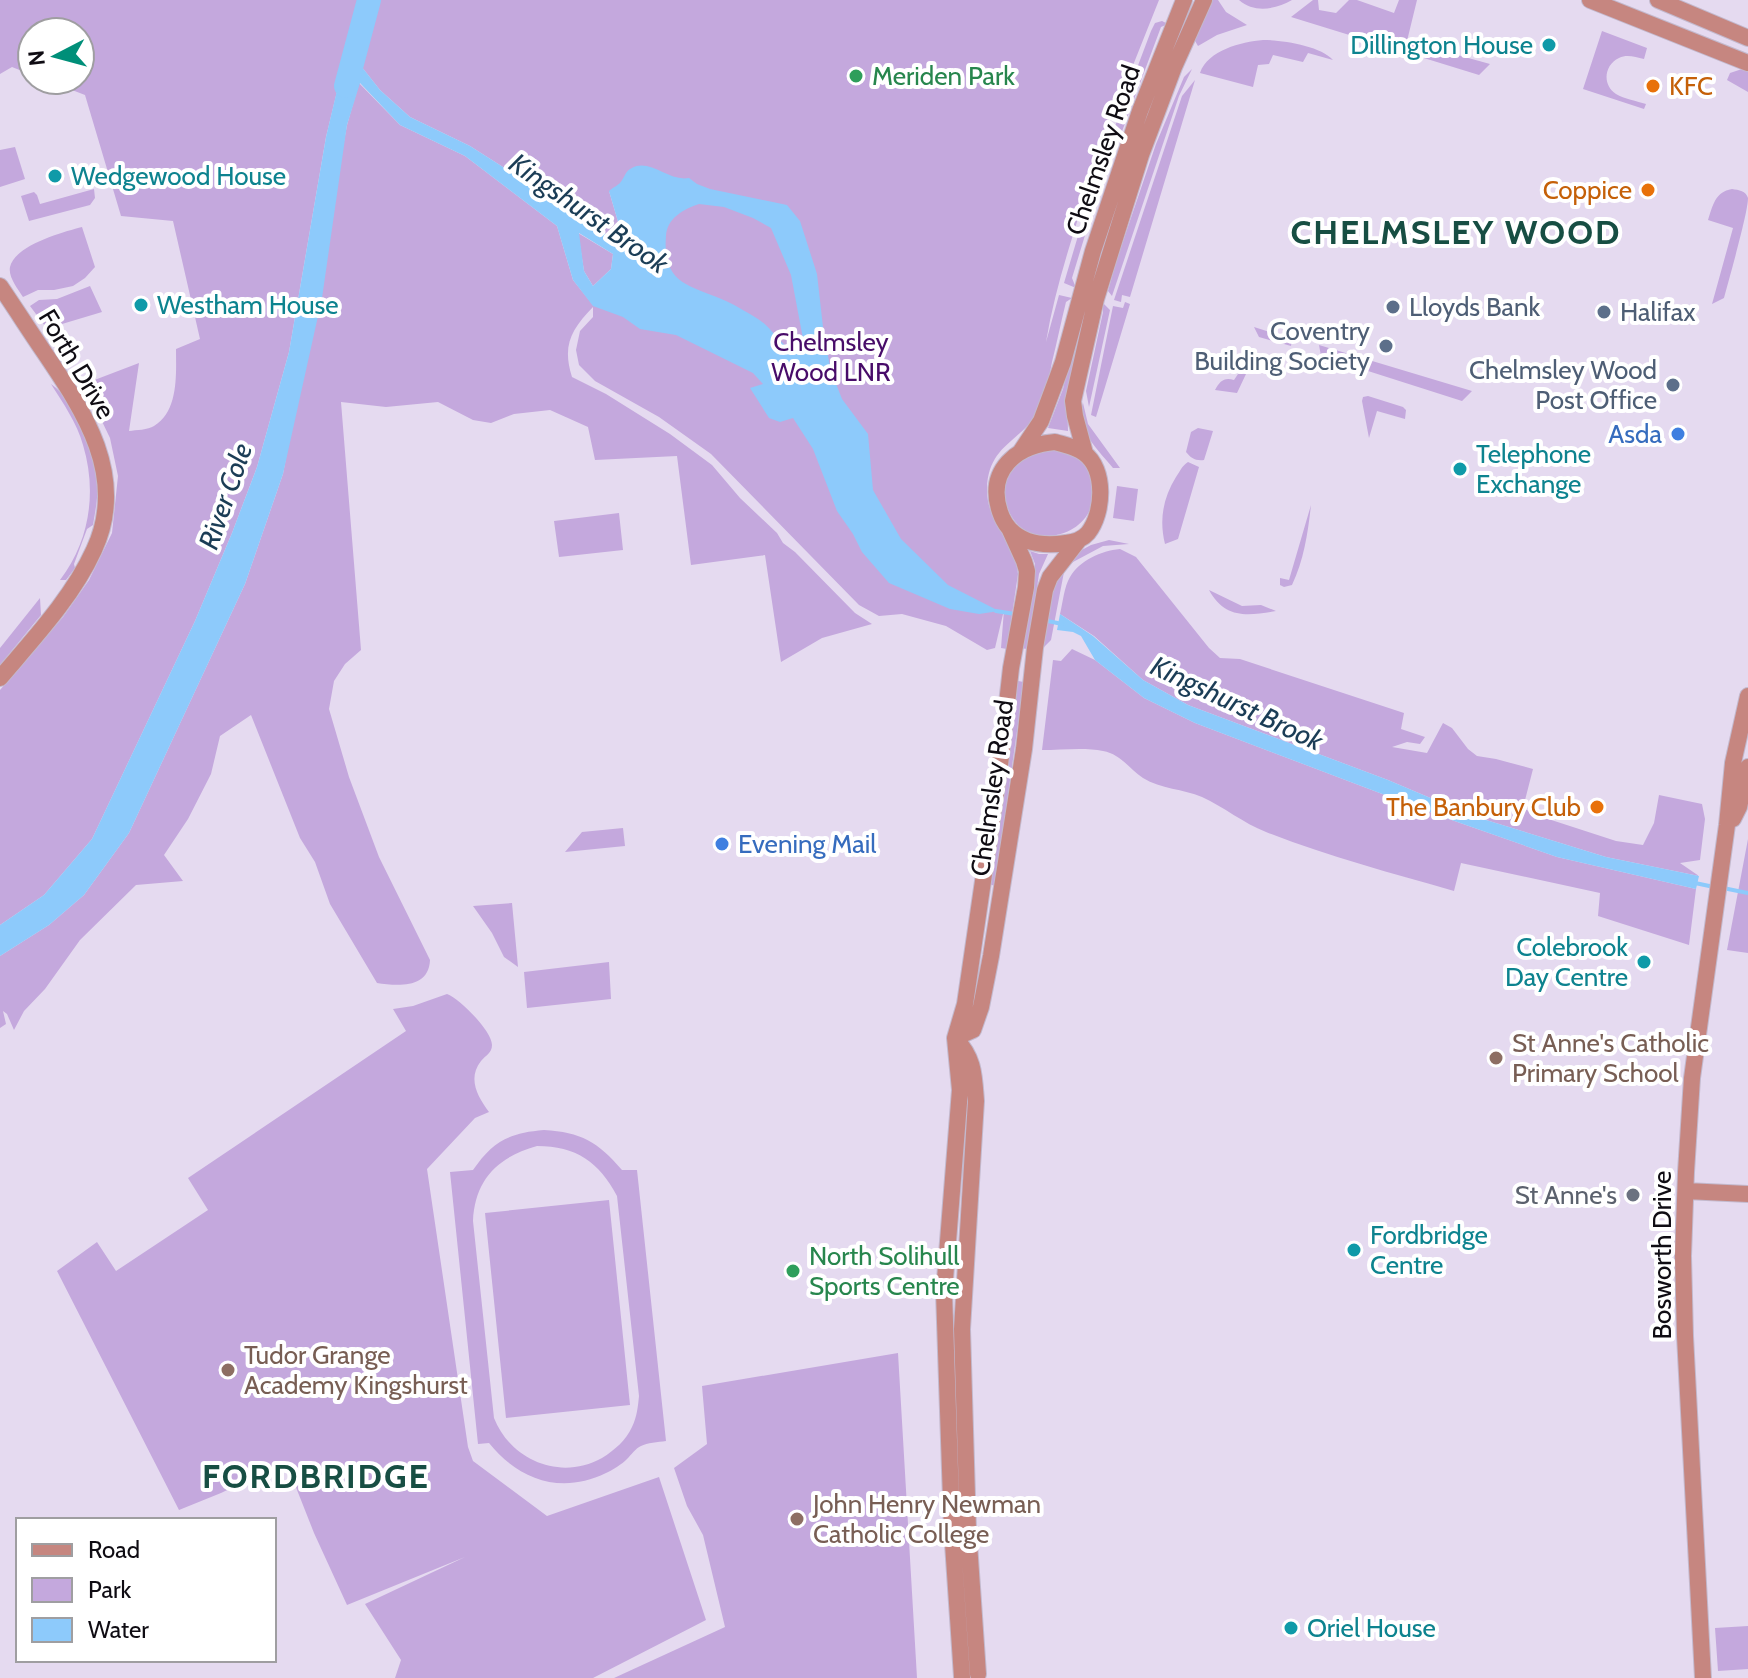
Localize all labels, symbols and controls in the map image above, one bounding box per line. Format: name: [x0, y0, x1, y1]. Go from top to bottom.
north arrow: [16, 16, 96, 96]
place label: Dillington House: [1350, 29, 1533, 61]
marker: Dillington House: [1540, 36, 1558, 54]
text: N: [22, 49, 51, 67]
place label: Meriden Park: [872, 60, 1015, 92]
street label: Chelmsley Road: [1059, 61, 1147, 239]
marker: Meriden Park: [847, 67, 865, 85]
place label: KFC: [1669, 70, 1713, 102]
marker: KFC: [1644, 77, 1662, 95]
water label: Kingshurst Brook: [503, 146, 676, 281]
place label: Wedgewood House: [71, 160, 286, 192]
marker: Wedgewood House: [46, 167, 64, 185]
place label: Coppice: [1543, 174, 1632, 206]
marker: Coppice: [1639, 181, 1657, 199]
district label: CHELMSLEY WOOD: [1290, 211, 1622, 253]
place label: Westham House: [157, 289, 339, 321]
place label: Lloyds Bank: [1409, 291, 1540, 323]
marker: Westham House: [132, 296, 150, 314]
place label: Halifax: [1620, 296, 1696, 328]
marker: Lloyds Bank: [1384, 298, 1402, 316]
street label: Forth Drive: [32, 303, 122, 425]
marker: Halifax: [1595, 303, 1613, 321]
place label: Coventry Building Society: [1194, 315, 1370, 377]
park label: Chelmsley Wood LNR: [771, 326, 891, 388]
marker: Coventry Building Society: [1377, 337, 1395, 355]
place label: Chelmsley Wood Post Office: [1469, 354, 1657, 416]
marker: Chelmsley Wood Post Office: [1664, 376, 1682, 394]
place label: Asda: [1608, 418, 1663, 450]
marker: Asda: [1669, 425, 1687, 443]
water label: River Cole: [191, 438, 259, 553]
place label: Telephone Exchange: [1476, 438, 1591, 500]
marker: Telephone Exchange: [1451, 460, 1469, 478]
water label: Kingshurst Brook: [1145, 648, 1329, 758]
street label: Chelmsley Road: [964, 698, 1020, 878]
place label: The Banbury Club: [1386, 791, 1581, 823]
marker: The Banbury Club: [1588, 798, 1606, 816]
place label: Evening Mail: [738, 828, 876, 860]
marker: Evening Mail: [713, 835, 731, 853]
place label: Colebrook Day Centre: [1505, 931, 1628, 993]
marker: Colebrook Day Centre: [1635, 953, 1653, 971]
place label: St Anne's Catholic Primary School: [1512, 1027, 1709, 1089]
marker: St Anne's Catholic Primary School: [1487, 1049, 1505, 1067]
street label: Bosworth Drive: [1646, 1171, 1678, 1339]
place label: St Anne's: [1515, 1179, 1617, 1211]
marker: St Anne's: [1624, 1186, 1642, 1204]
place label: Fordbridge Centre: [1370, 1219, 1488, 1281]
place label: North Solihull Sports Centre: [809, 1240, 960, 1302]
marker: Fordbridge Centre: [1345, 1241, 1363, 1259]
marker: North Solihull Sports Centre: [784, 1262, 802, 1280]
place label: Tudor Grange Academy Kingshurst: [244, 1339, 468, 1401]
marker: Tudor Grange Academy Kingshurst: [219, 1361, 237, 1379]
district label: FORDBRIDGE: [202, 1455, 430, 1497]
place label: John Henry Newman Catholic College: [812, 1488, 1041, 1550]
marker: John Henry Newman Catholic College: [788, 1510, 806, 1528]
legend: [16, 1518, 276, 1662]
text: Road: [88, 1535, 140, 1564]
text: Park: [88, 1575, 131, 1604]
place label: Oriel House: [1307, 1612, 1436, 1644]
text: Water: [88, 1615, 149, 1644]
marker: Oriel House: [1282, 1619, 1300, 1637]

